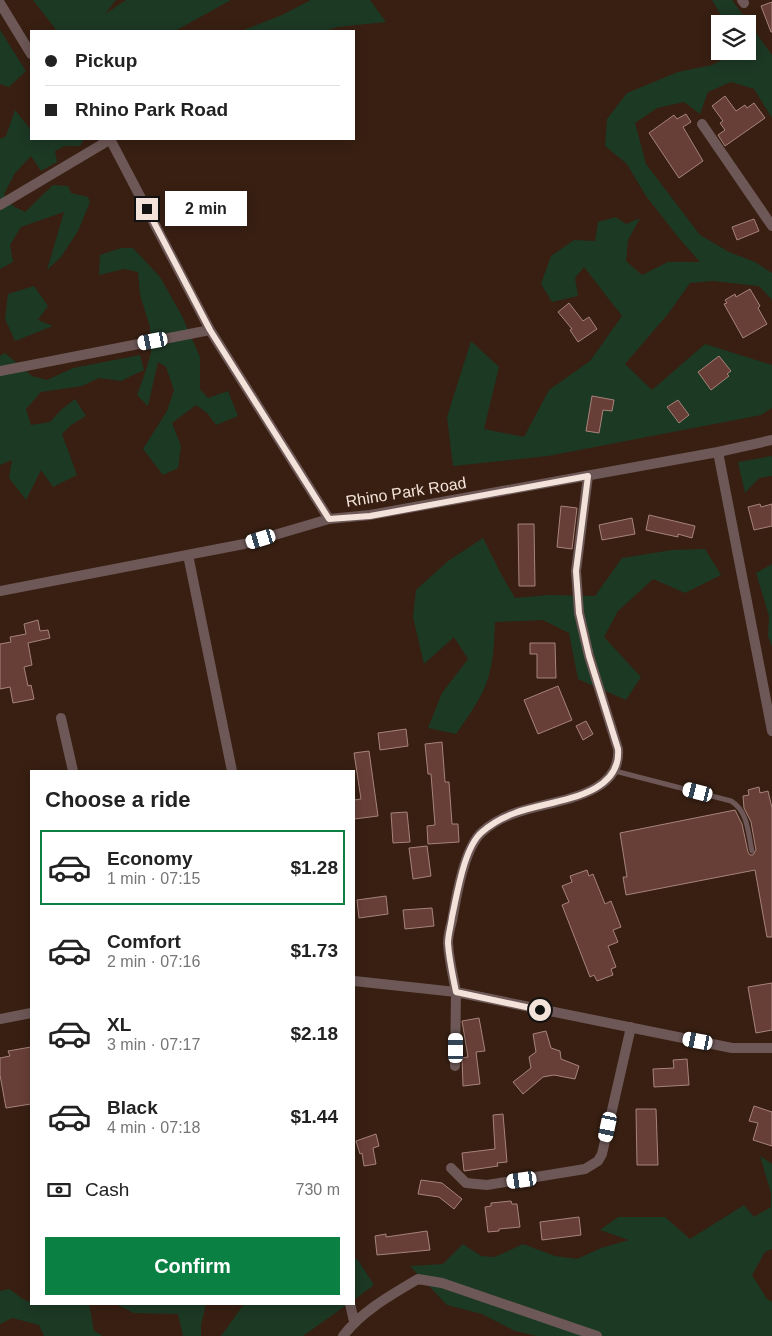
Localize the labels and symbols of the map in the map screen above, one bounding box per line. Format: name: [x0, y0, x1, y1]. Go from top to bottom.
callout: 2 min: [164, 192, 247, 226]
route end: [136, 198, 158, 220]
car: [136, 331, 169, 351]
street label: Rhino Park Road: [344, 474, 468, 510]
car: [244, 527, 277, 551]
car: [681, 781, 714, 803]
route start: [529, 999, 551, 1021]
car: [681, 1031, 714, 1051]
car: [448, 1033, 463, 1063]
car: [597, 1111, 618, 1143]
car: [506, 1170, 537, 1190]

